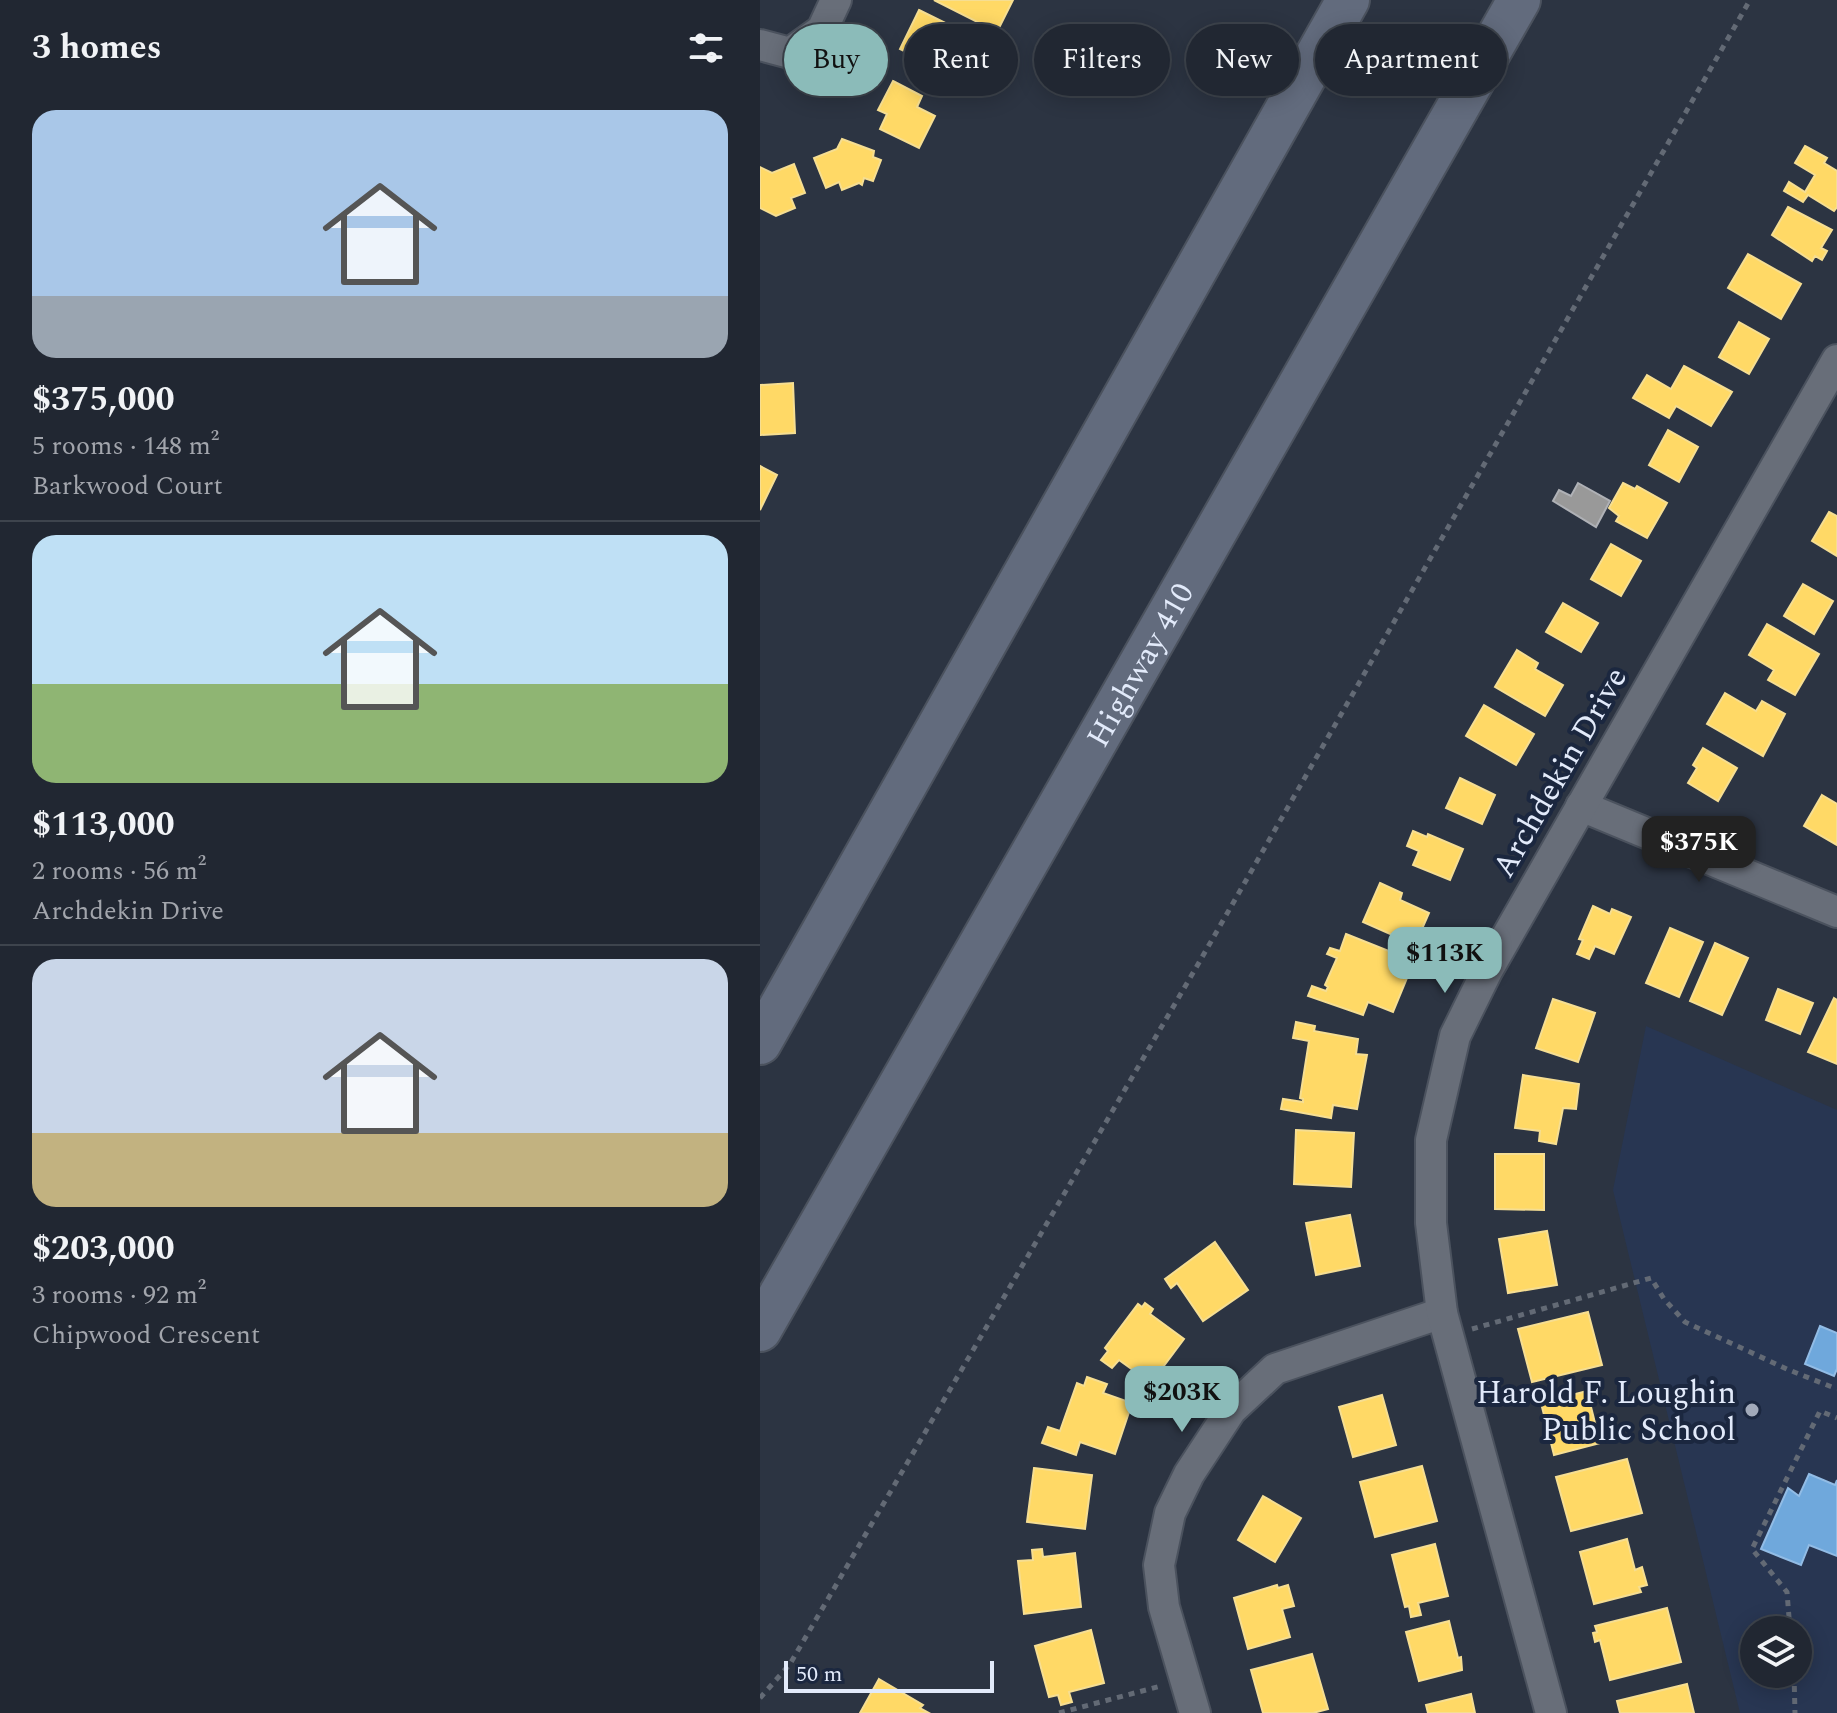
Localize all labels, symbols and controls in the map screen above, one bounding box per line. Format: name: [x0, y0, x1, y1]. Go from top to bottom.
text: 3 homes: [32, 22, 162, 74]
chip: Buy: [784, 24, 888, 96]
chip: Rent: [904, 24, 1018, 96]
chip: Filters: [1034, 24, 1170, 96]
chip: New: [1186, 24, 1299, 96]
chip: Apartment: [1315, 24, 1507, 96]
icon: filters: [684, 26, 728, 70]
icon: home: [308, 162, 452, 306]
text: $375,000: [32, 374, 175, 426]
text: 5 rooms · 148 m²: [32, 426, 219, 466]
text: Barkwood Court: [32, 466, 223, 506]
street label: Highway 410: [1074, 574, 1207, 757]
icon: home: [308, 587, 452, 731]
street label: Archdekin Drive: [1480, 658, 1641, 887]
text: $113,000: [32, 799, 175, 851]
pin: $375K: [1643, 816, 1755, 884]
text: $375K: [1660, 822, 1738, 862]
text: 2 rooms · 56 m²: [32, 851, 206, 891]
text: Archdekin Drive: [32, 891, 224, 931]
pin: $113K: [1389, 927, 1501, 995]
text: $113K: [1406, 933, 1484, 973]
icon: home: [308, 1011, 452, 1155]
text: $203,000: [32, 1223, 175, 1275]
text: 3 rooms · 92 m²: [32, 1275, 206, 1315]
text: Chipwood Crescent: [32, 1315, 260, 1355]
pin: $203K: [1126, 1366, 1238, 1434]
place label: Harold F. Loughin Public School: [1476, 1369, 1736, 1455]
text: $203K: [1143, 1372, 1221, 1412]
marker: Harold F. Loughin Public School: [1743, 1401, 1761, 1419]
map controls: [1740, 1616, 1812, 1688]
button: layers: [1740, 1616, 1812, 1688]
scale bar: [784, 1657, 994, 1693]
text: 50 m: [796, 1658, 842, 1691]

